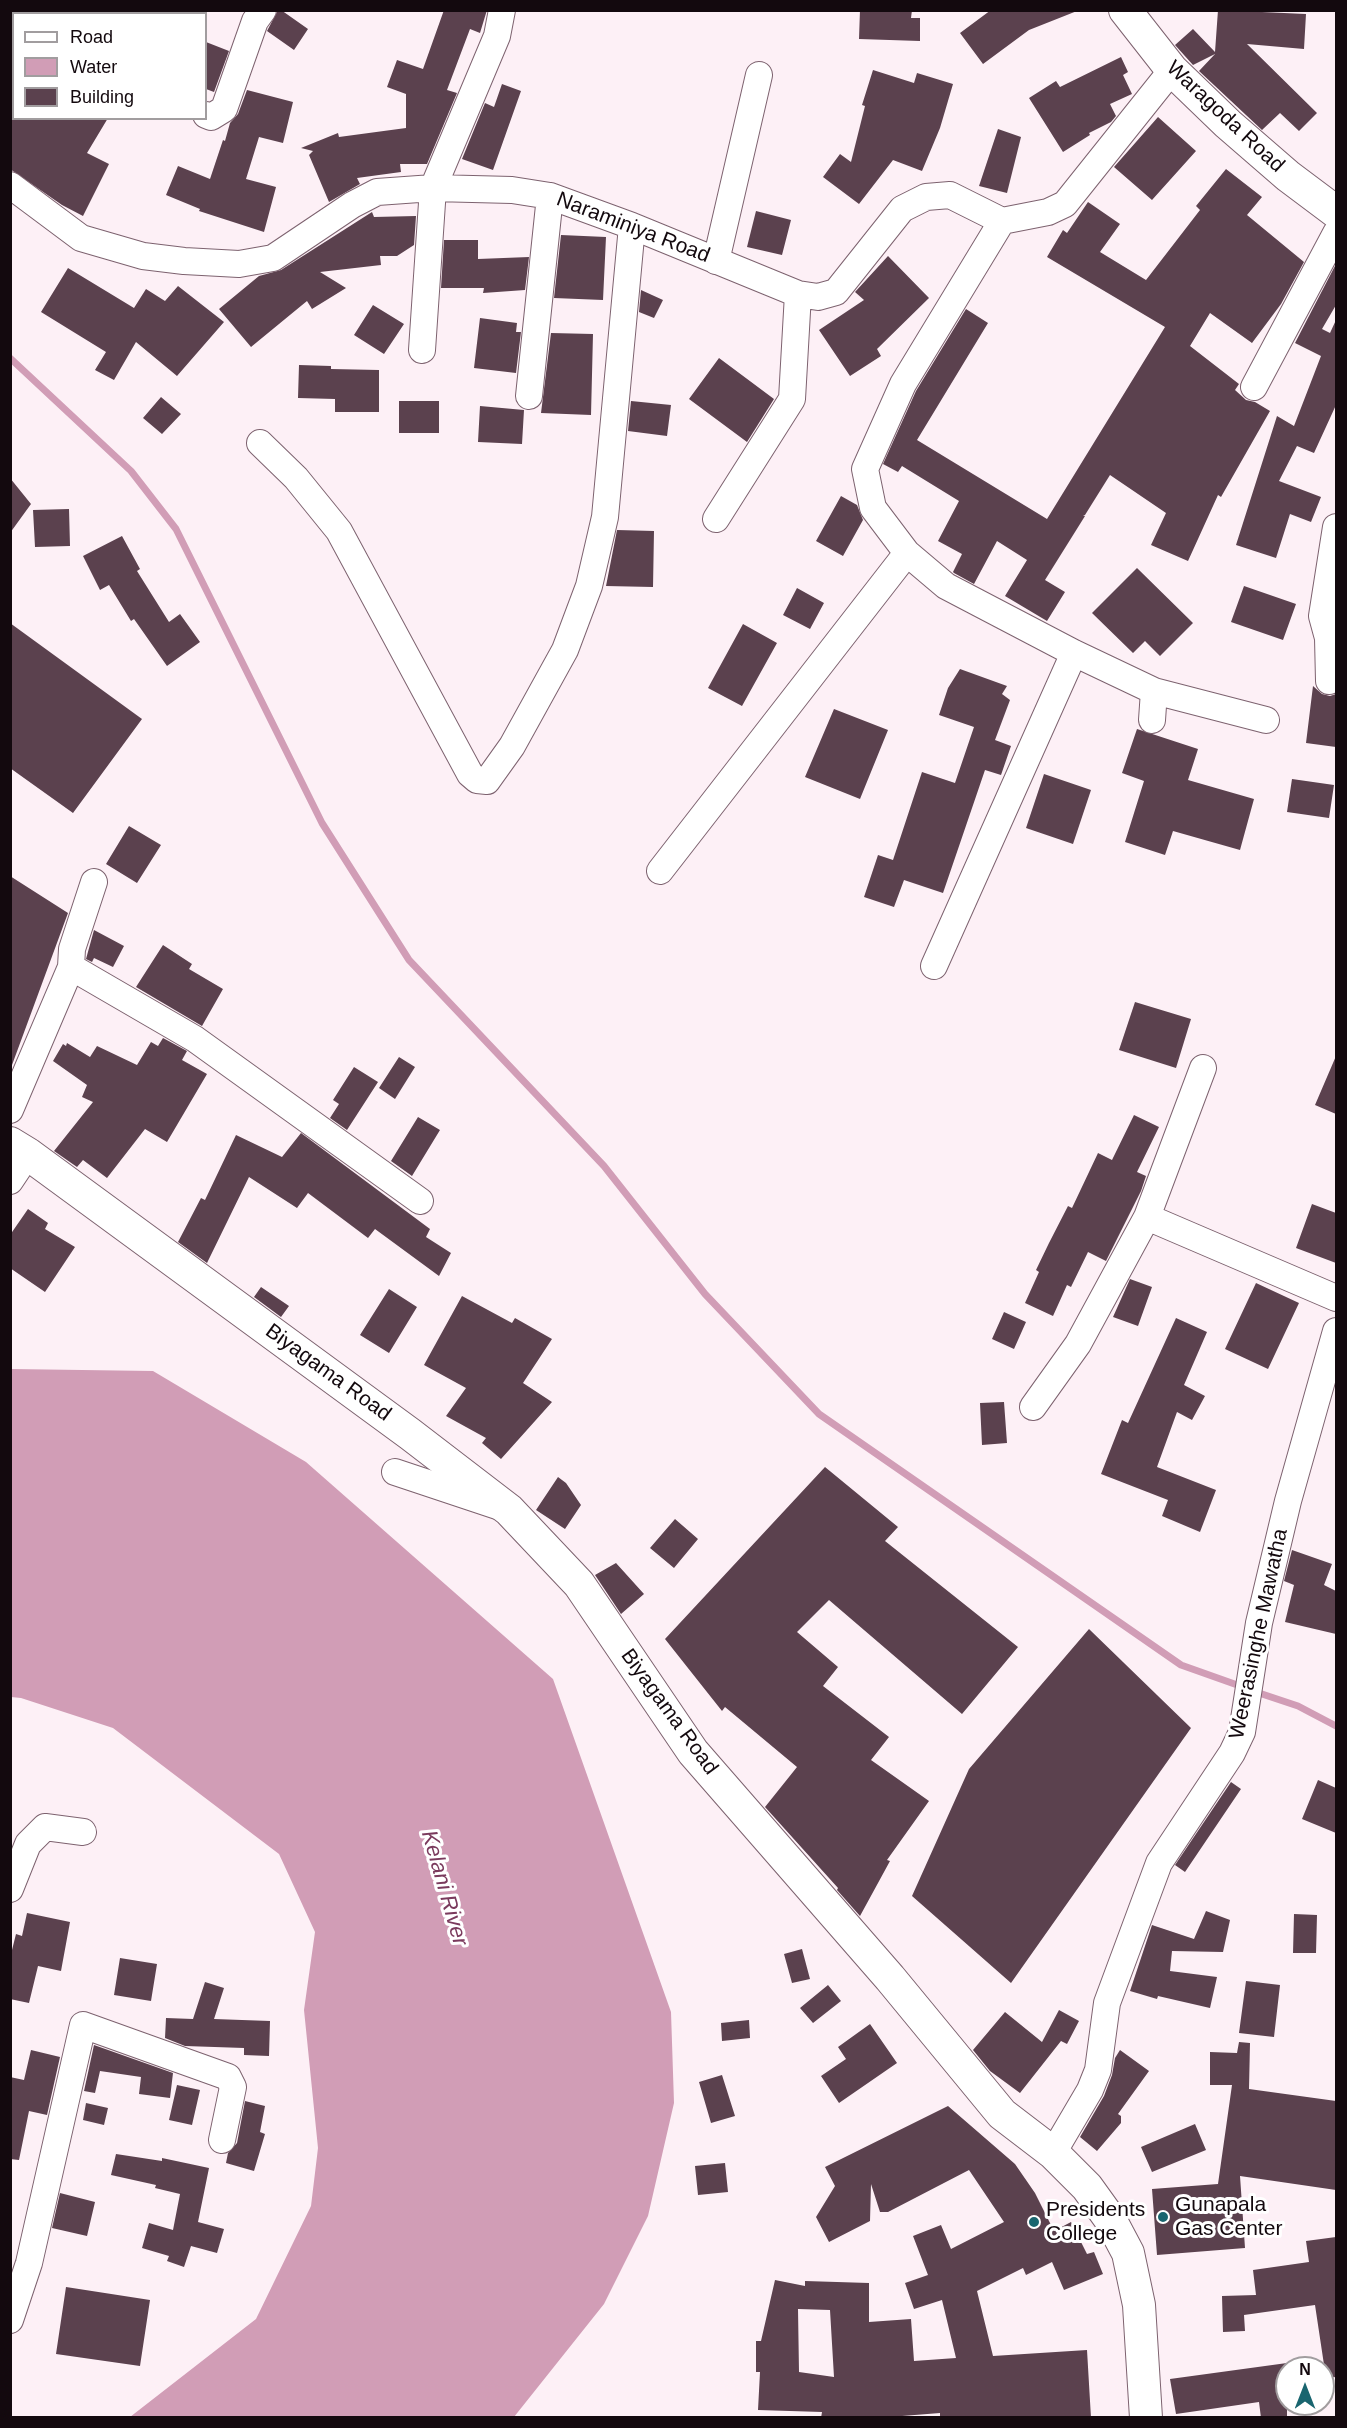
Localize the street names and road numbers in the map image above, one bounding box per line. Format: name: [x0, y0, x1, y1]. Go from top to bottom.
street label: Waragoda Road: [1161, 56, 1289, 178]
street label: Naraminiya Road: [553, 187, 713, 269]
street label: Biyagama Road: [260, 1319, 396, 1427]
street label: Weerasinghe Mawatha: [1224, 1527, 1294, 1741]
street label: Biyagama Road: [615, 1644, 723, 1780]

